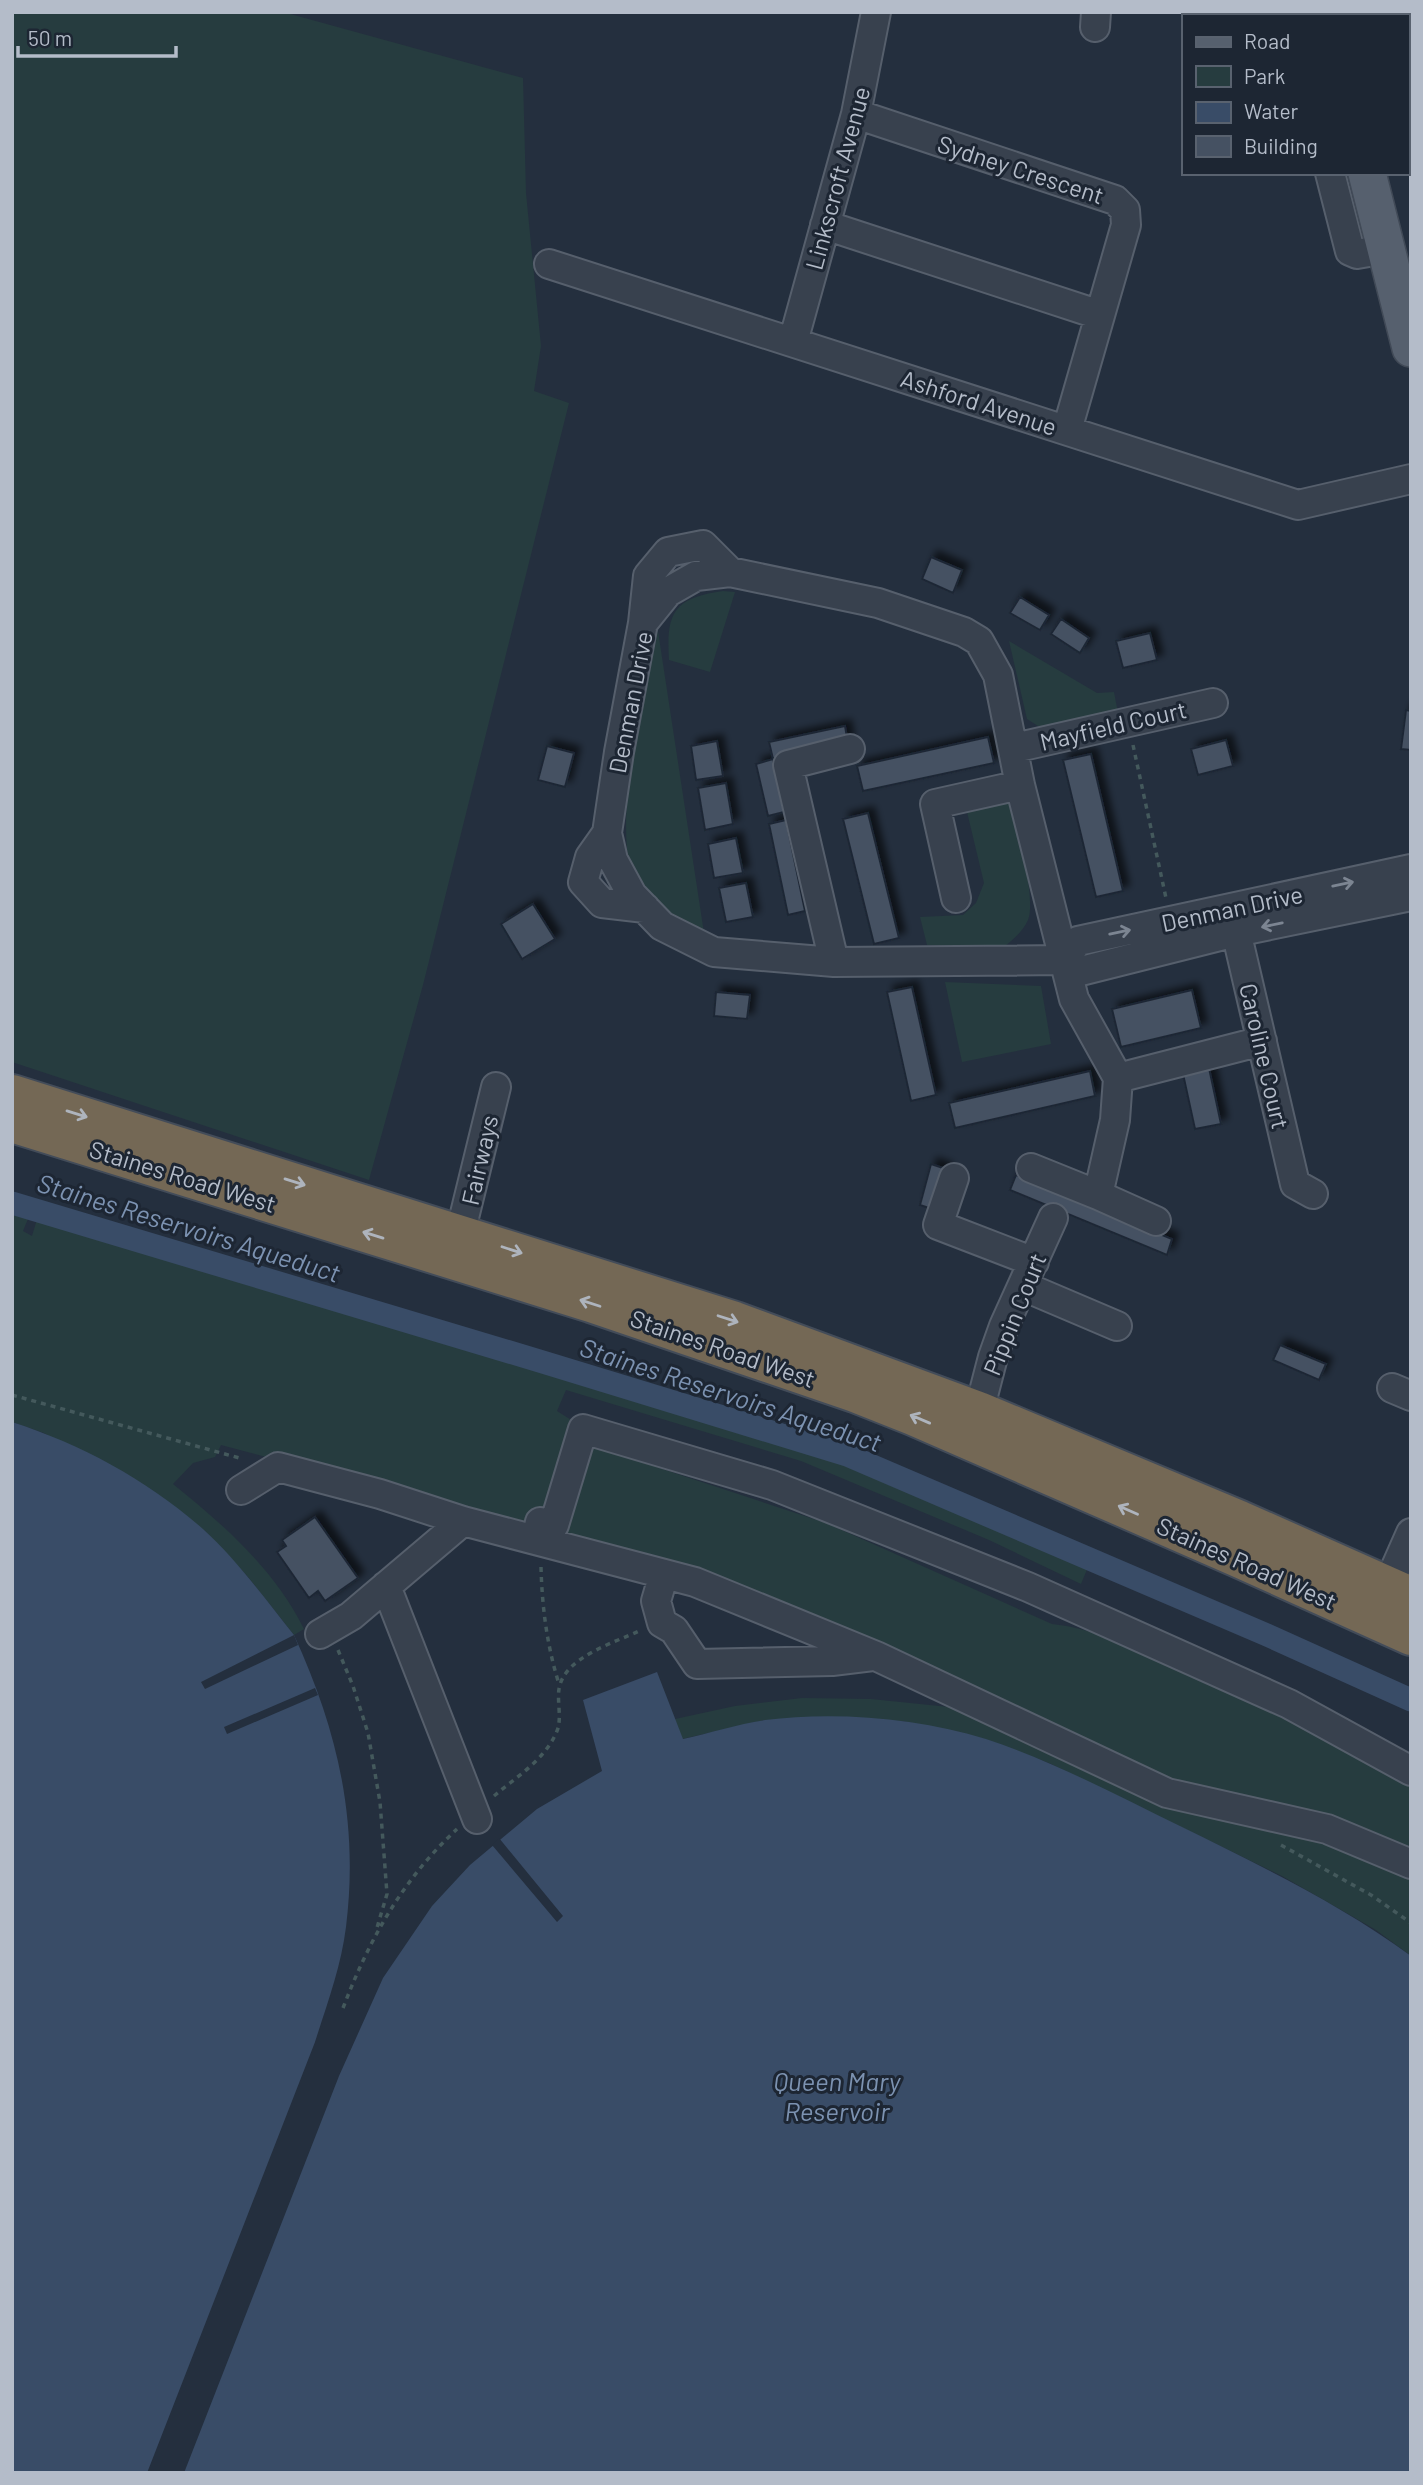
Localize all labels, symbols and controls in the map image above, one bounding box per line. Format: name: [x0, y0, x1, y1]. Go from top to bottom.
scale bar: [18, 14, 175, 58]
legend: [1182, 14, 1409, 175]
text: 50 m: [28, 25, 72, 50]
text: Road: [1244, 28, 1290, 53]
text: Park: [1244, 63, 1285, 88]
street label: Linkscroft Avenue: [799, 83, 875, 273]
text: Water: [1244, 98, 1299, 123]
street label: Sydney Crescent: [934, 128, 1108, 210]
text: Building: [1244, 133, 1318, 158]
street label: Ashford Avenue: [897, 363, 1061, 441]
street label: Denman Drive: [602, 629, 658, 775]
street label: Mayfield Court: [1037, 694, 1189, 756]
one-way arrow: [1331, 876, 1354, 890]
street label: Denman Drive: [1159, 879, 1305, 937]
one-way arrow: [1261, 918, 1284, 932]
one-way arrow: [1108, 924, 1131, 938]
street label: Caroline Court: [1234, 980, 1296, 1132]
one-way arrow: [66, 1109, 88, 1122]
street label: Fairways: [455, 1112, 503, 1208]
street label: Staines Road West: [86, 1134, 280, 1218]
water label: Staines Reservoirs Aqueduct: [34, 1166, 344, 1288]
one-way arrow: [283, 1177, 305, 1189]
one-way arrow: [362, 1228, 384, 1240]
one-way arrow: [500, 1245, 522, 1257]
street label: Pippin Court: [976, 1249, 1052, 1379]
one-way arrow: [579, 1296, 601, 1308]
street label: Staines Road West: [627, 1303, 819, 1393]
one-way arrow: [717, 1314, 739, 1326]
water label: Staines Reservoirs Aqueduct: [576, 1331, 886, 1457]
one-way arrow: [909, 1412, 931, 1425]
one-way arrow: [1118, 1503, 1139, 1516]
street label: Staines Road West: [1153, 1510, 1341, 1616]
water label: Queen Mary Reservoir: [774, 2065, 902, 2126]

